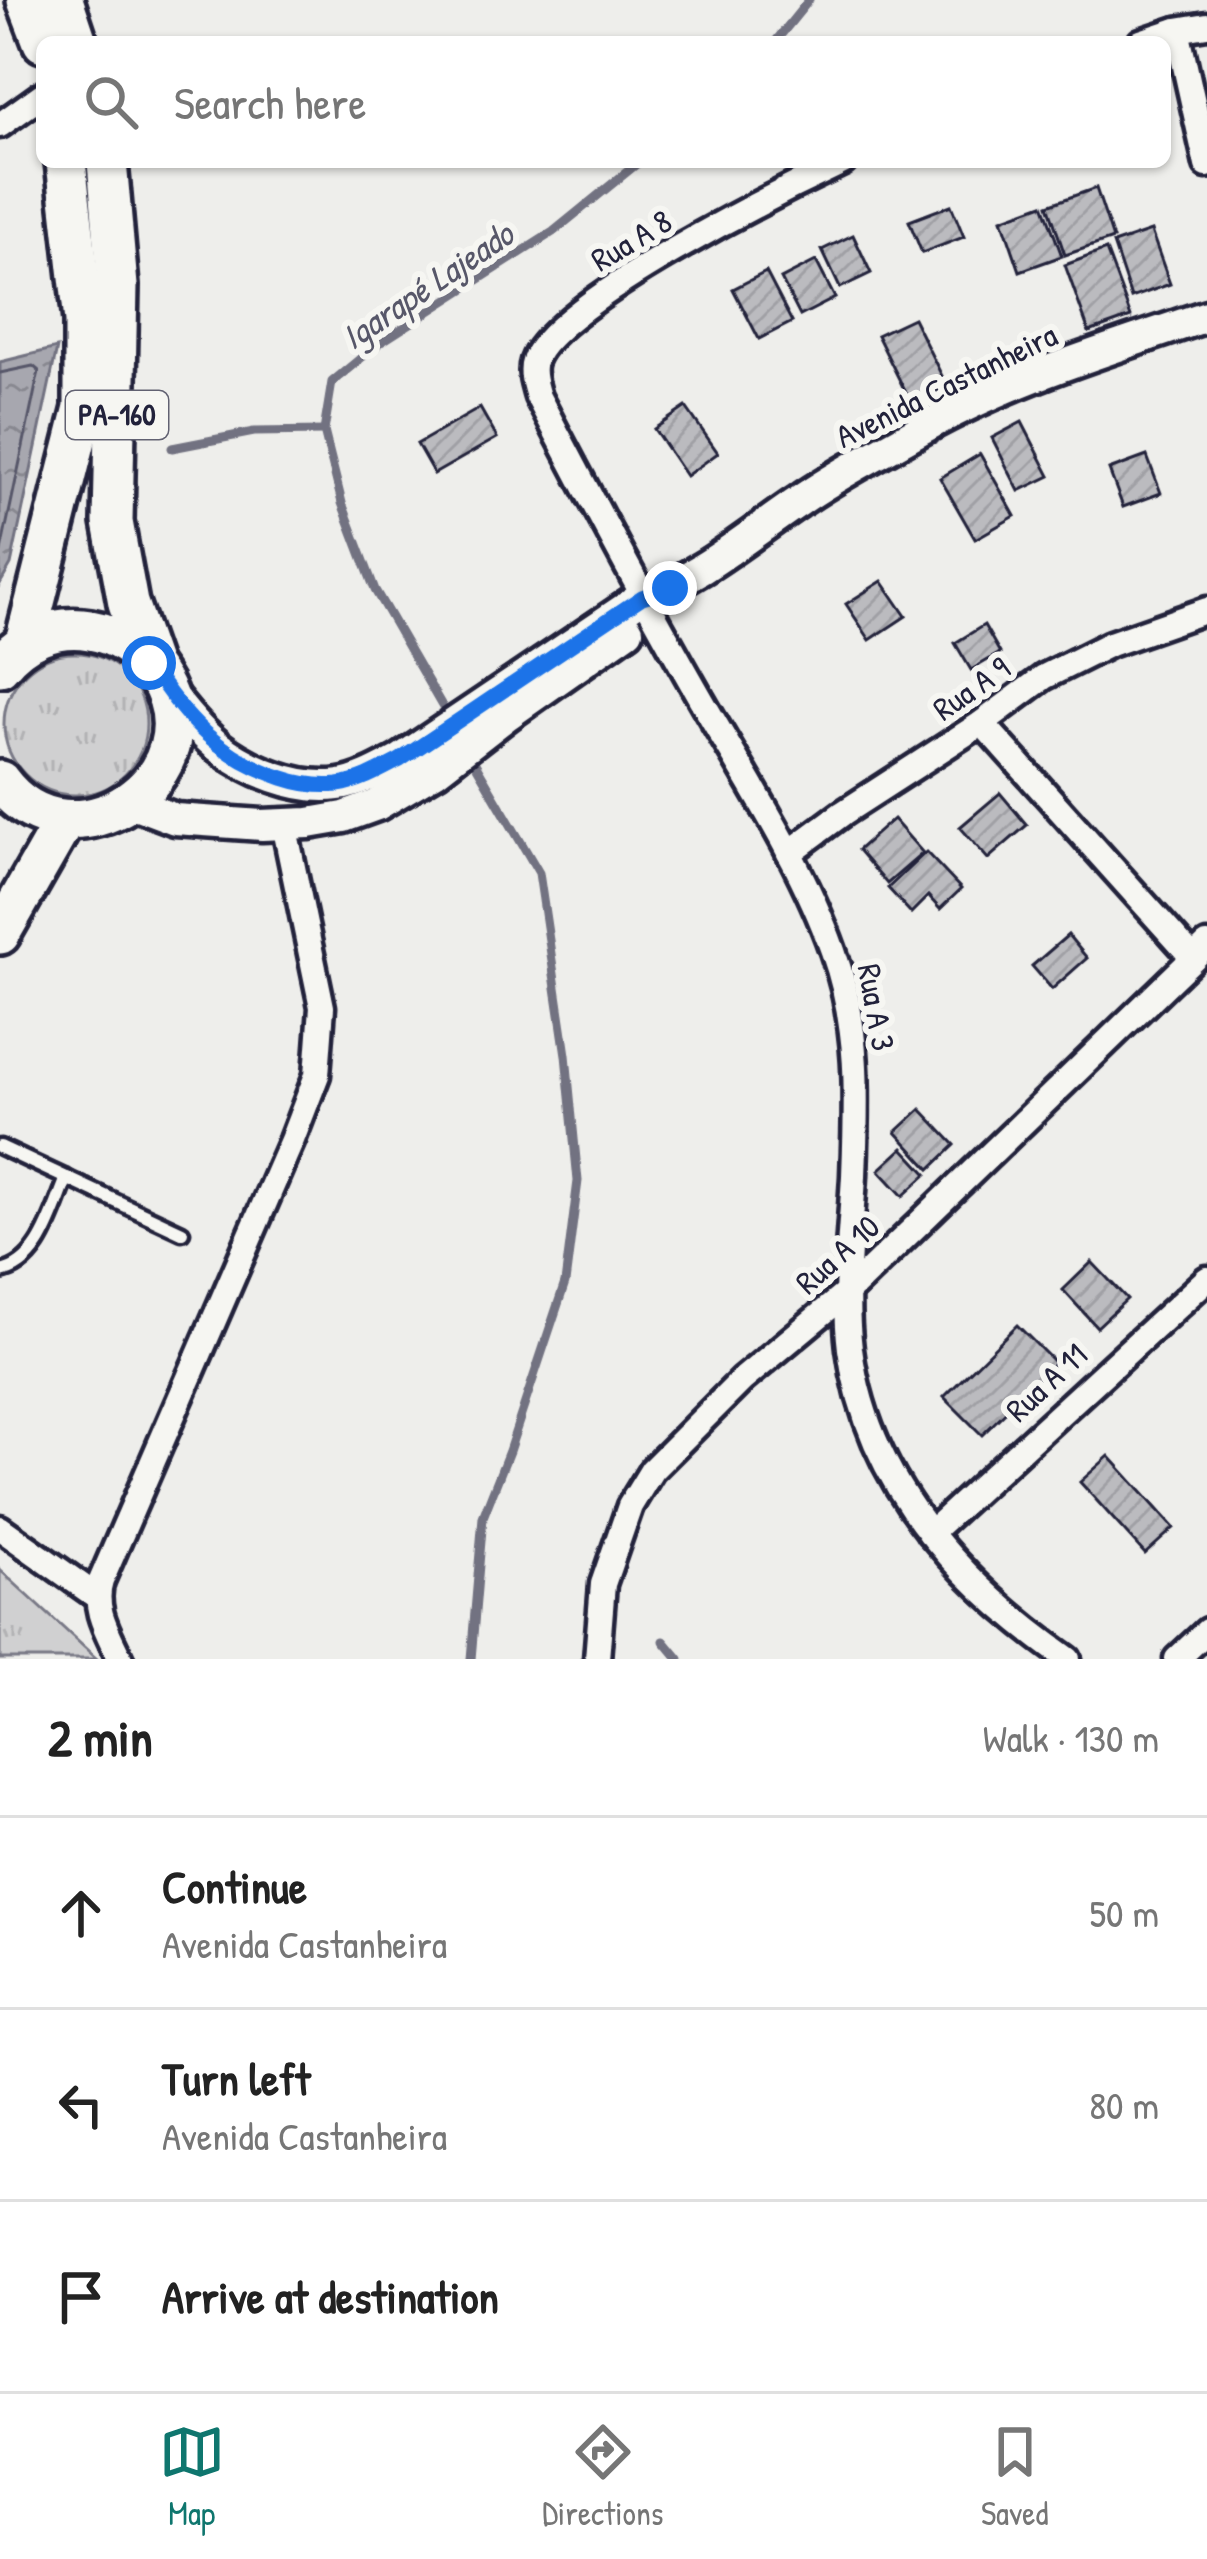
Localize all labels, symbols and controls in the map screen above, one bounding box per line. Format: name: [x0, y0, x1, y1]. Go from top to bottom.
search box: [36, 36, 1171, 168]
icon: search: [78, 69, 144, 135]
text: Search here: [174, 72, 366, 133]
street label: Rua A 8: [583, 199, 679, 281]
water label: Igarapé Lajeado: [331, 208, 525, 361]
street label: Avenida Castanheira: [828, 312, 1064, 458]
road number: PA-160: [66, 391, 168, 439]
route end: [643, 561, 697, 615]
route start: [122, 636, 176, 690]
street label: Rua A 9: [924, 646, 1018, 730]
street label: Rua A 3: [848, 960, 906, 1054]
street label: Rua A 10: [785, 1204, 889, 1304]
street label: Rua A 11: [996, 1333, 1096, 1431]
text: 2 min: [48, 1703, 153, 1772]
text: Walk · 130 m: [983, 1711, 1159, 1764]
text: Continue: [162, 1856, 307, 1917]
icon: ahead: [48, 1880, 114, 1946]
text: 50 m: [1090, 1886, 1159, 1939]
text: Avenida Castanheira: [162, 1917, 447, 1970]
text: Turn left: [162, 2048, 311, 2109]
icon: left: [48, 2072, 114, 2138]
text: 80 m: [1089, 2078, 1159, 2131]
text: Avenida Castanheira: [162, 2109, 447, 2162]
icon: arrive: [48, 2264, 114, 2330]
text: Arrive at destination: [162, 2266, 499, 2327]
tab: Map: [159, 2419, 225, 2535]
tab: Directions: [542, 2419, 664, 2535]
tab: Saved: [981, 2419, 1048, 2535]

